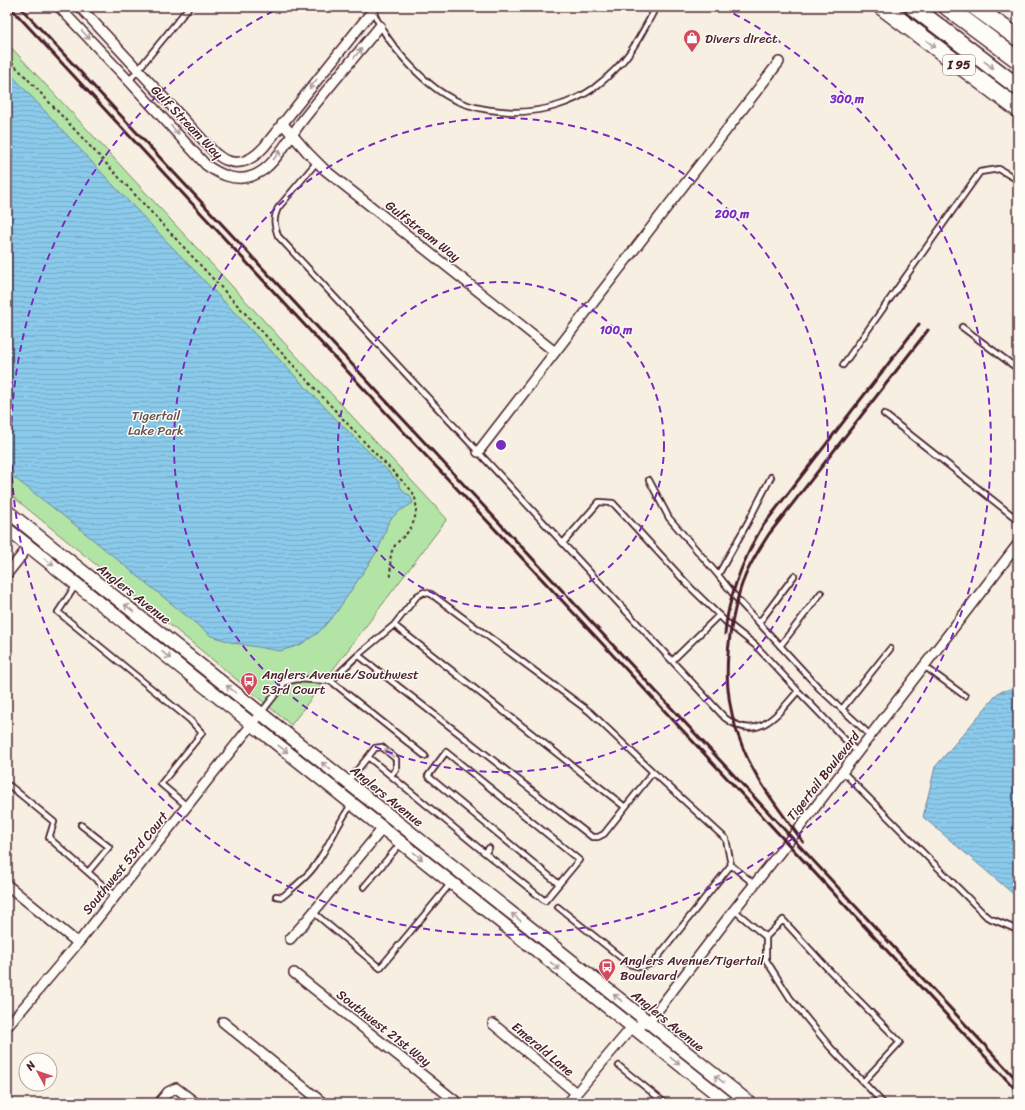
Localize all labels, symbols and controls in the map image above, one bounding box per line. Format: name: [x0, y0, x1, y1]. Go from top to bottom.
place label: Divers direct: [705, 27, 778, 50]
shop icon: Divers direct: [682, 28, 702, 53]
one-way arrow: [81, 30, 91, 40]
one-way arrow: [925, 40, 936, 48]
one-way arrow: [354, 47, 363, 58]
road number: I 95: [943, 55, 975, 75]
one-way arrow: [983, 60, 994, 69]
one-way arrow: [309, 78, 318, 89]
street label: Gulf Stream Way: [145, 79, 229, 165]
text: 300 m: [829, 88, 865, 110]
one-way arrow: [170, 125, 179, 135]
one-way arrow: [273, 149, 282, 160]
street label: Gulfstream Way: [380, 194, 466, 268]
text: 200 m: [714, 203, 750, 225]
text: 100 m: [600, 319, 633, 341]
park label: Tigertail Lake Park: [128, 404, 184, 442]
centre of rings: [494, 438, 508, 452]
one-way arrow: [43, 557, 54, 566]
street label: Anglers Avenue: [91, 557, 176, 631]
one-way arrow: [124, 604, 134, 613]
one-way arrow: [160, 651, 171, 659]
place label: Anglers Avenue/Southwest 53rd Court: [261, 663, 419, 701]
bus stop icon: Anglers Avenue/Southwest 53rd Court: [239, 671, 259, 696]
one-way arrow: [225, 685, 236, 694]
street label: Tigertail Boulevard: [780, 725, 866, 826]
one-way arrow: [277, 744, 288, 753]
one-way arrow: [384, 748, 394, 757]
street label: Anglers Avenue: [344, 758, 429, 833]
one-way arrow: [321, 762, 332, 770]
street label: Southwest 53rd Court: [76, 806, 175, 920]
one-way arrow: [412, 851, 423, 860]
one-way arrow: [511, 913, 522, 921]
place label: Anglers Avenue/Tigertail Boulevard: [619, 949, 764, 987]
bus stop icon: Anglers Avenue/Tigertail Boulevard: [597, 957, 617, 982]
one-way arrow: [550, 961, 561, 970]
street label: Southwest 21st Way: [331, 983, 437, 1073]
street label: Anglers Avenue: [625, 983, 710, 1058]
one-way arrow: [612, 994, 623, 1003]
street label: Emerald Lane: [507, 1016, 580, 1082]
north arrow: [18, 1052, 58, 1092]
text: N: [20, 1057, 41, 1076]
one-way arrow: [670, 1057, 681, 1066]
one-way arrow: [714, 1074, 724, 1083]

